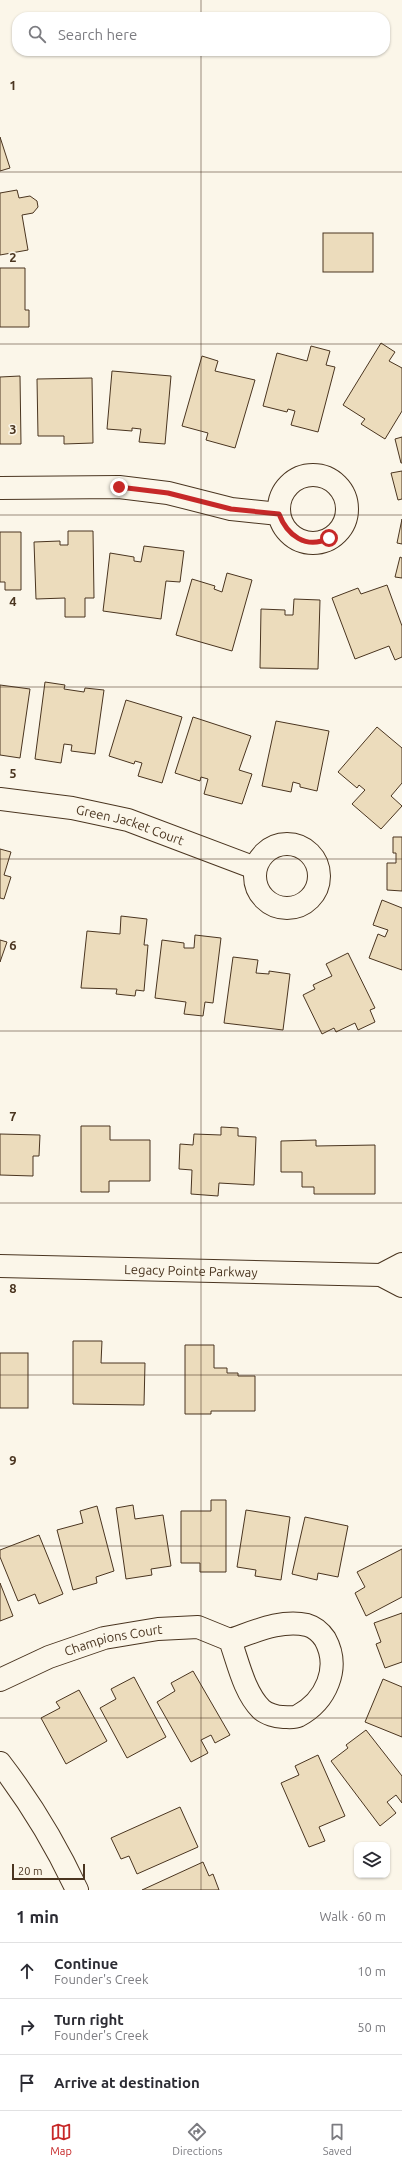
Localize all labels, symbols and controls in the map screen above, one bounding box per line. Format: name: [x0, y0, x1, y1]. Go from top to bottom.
search box: [12, 12, 390, 56]
icon: search: [26, 23, 48, 45]
text: Search here: [58, 26, 137, 43]
text: 1: [9, 78, 17, 92]
text: 2: [9, 250, 17, 264]
text: 3: [9, 422, 17, 436]
route end: [110, 478, 128, 496]
route start: [320, 529, 338, 547]
text: 4: [9, 594, 17, 608]
text: 5: [9, 766, 17, 780]
street label: Green Jacket Court: [75, 802, 186, 847]
text: 6: [9, 938, 17, 952]
text: 7: [9, 1109, 17, 1123]
street label: Legacy Pointe Parkway: [124, 1262, 258, 1279]
text: 8: [9, 1281, 17, 1295]
text: 9: [9, 1453, 17, 1467]
street label: Champions Court: [62, 1622, 163, 1658]
map controls: [354, 1842, 390, 1878]
button: layers: [354, 1842, 390, 1878]
scale bar: [12, 1862, 85, 1881]
text: 20 m: [18, 1865, 42, 1877]
text: 1 min: [16, 1907, 59, 1926]
text: Walk · 60 m: [320, 1909, 386, 1923]
text: Continue: [54, 1955, 118, 1972]
icon: ahead: [16, 1960, 38, 1982]
text: 10 m: [357, 1964, 386, 1978]
text: Founder's Creek: [54, 1972, 149, 1986]
text: Turn right: [54, 2011, 124, 2028]
icon: right: [16, 2016, 38, 2038]
text: 50 m: [357, 2020, 386, 2034]
text: Founder's Creek: [54, 2028, 149, 2042]
icon: arrive: [16, 2072, 38, 2094]
text: Arrive at destination: [54, 2074, 200, 2091]
tab: Map: [50, 2121, 72, 2157]
tab: Directions: [172, 2121, 222, 2157]
tab: Saved: [323, 2121, 352, 2157]

